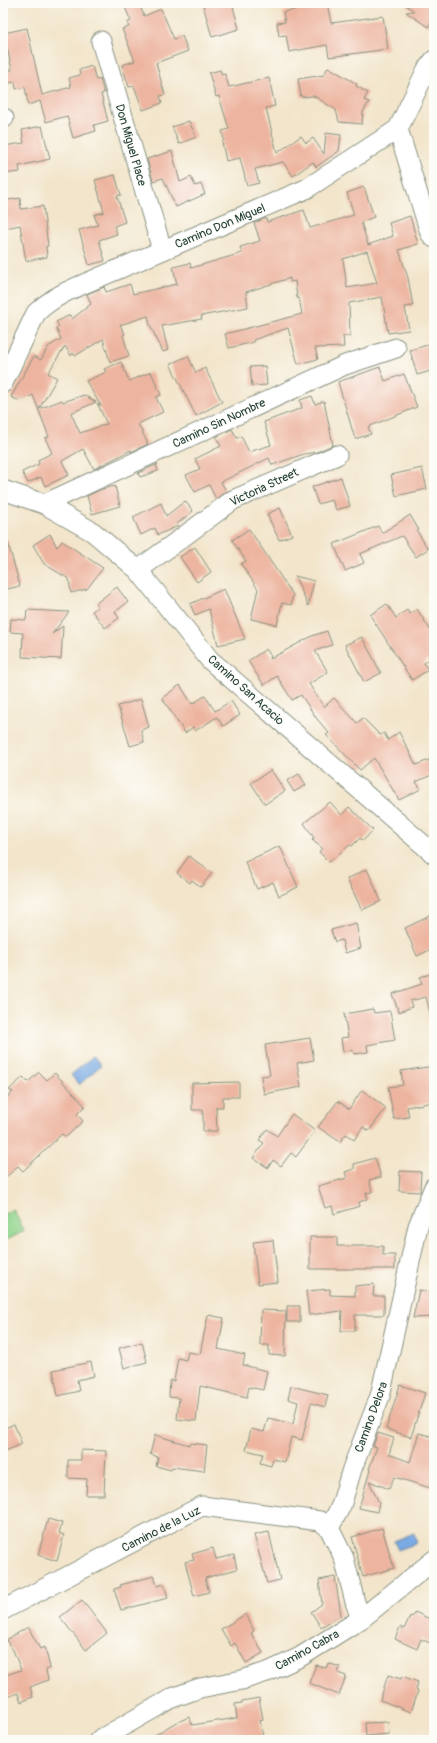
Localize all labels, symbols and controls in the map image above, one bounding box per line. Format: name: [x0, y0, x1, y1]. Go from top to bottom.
street label: Don Miguel Place: [112, 102, 149, 188]
street label: Camino Don Miguel: [173, 201, 268, 252]
street label: Camino Sin Nombre: [170, 395, 268, 452]
street label: Victoria Street: [228, 465, 301, 510]
street label: Camino San Acacio: [204, 652, 287, 729]
street label: Camino Delora: [352, 1379, 391, 1455]
street label: Camino de la Luz: [119, 1503, 203, 1556]
street label: Camino Cabra: [273, 1627, 342, 1674]

